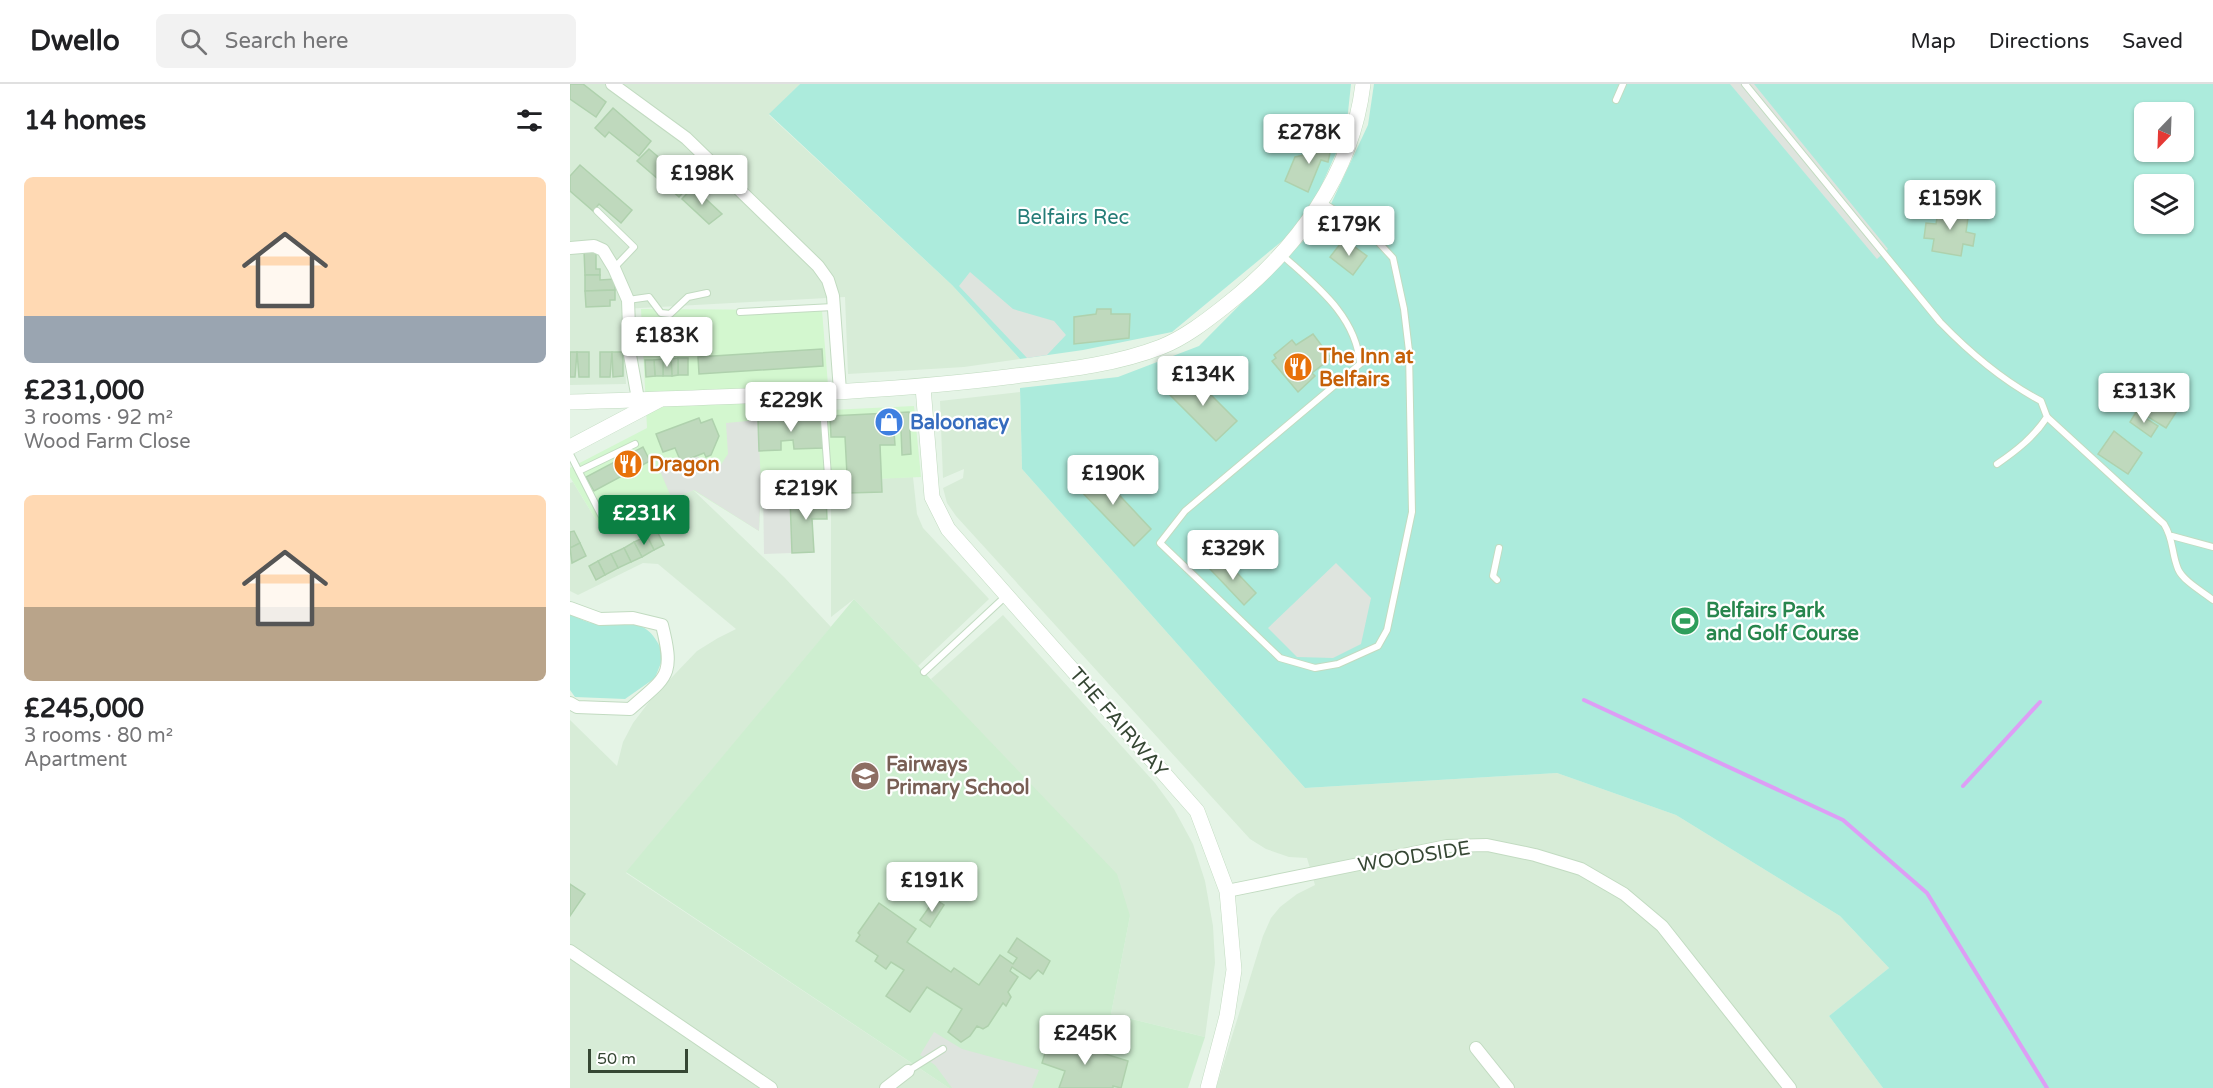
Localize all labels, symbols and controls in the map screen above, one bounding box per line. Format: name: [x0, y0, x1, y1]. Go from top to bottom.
search box: [156, 14, 576, 68]
text: Dwello: [30, 24, 120, 58]
icon: search: [177, 25, 210, 58]
text: Search here: [225, 28, 349, 54]
text: Map: [1910, 29, 1956, 54]
text: Directions: [1989, 29, 2089, 54]
text: Saved: [2122, 29, 2183, 54]
north arrow: [2134, 102, 2194, 162]
map controls: [2134, 102, 2194, 234]
icon: filters: [513, 104, 546, 137]
text: 14 homes: [24, 105, 146, 136]
pin: £278K: [1267, 114, 1351, 165]
text: £278K: [1277, 121, 1341, 145]
pin: £198K: [660, 155, 744, 206]
text: £198K: [670, 162, 734, 186]
button: layers: [2134, 174, 2194, 234]
pin: £159K: [1908, 180, 1992, 231]
text: £159K: [1918, 187, 1982, 211]
park label: Belfairs Rec: [1017, 206, 1129, 230]
pin: £179K: [1307, 206, 1391, 257]
text: £179K: [1317, 213, 1381, 237]
icon: home: [231, 216, 339, 324]
pin: £183K: [625, 317, 709, 368]
text: £183K: [635, 324, 699, 348]
place label: The Inn at Belfairs: [1318, 345, 1414, 392]
restaurant icon: The Inn at Belfairs: [1282, 351, 1314, 383]
pin: £134K: [1161, 356, 1245, 407]
text: £134K: [1171, 363, 1235, 387]
pin: £313K: [2102, 373, 2186, 424]
text: £231,000: [24, 375, 144, 406]
text: £313K: [2112, 380, 2176, 404]
pin: £229K: [749, 382, 833, 433]
text: £229K: [759, 389, 823, 413]
text: 3 rooms · 92 m²: [24, 406, 173, 430]
shop icon: Baloonacy: [873, 406, 905, 438]
place label: Baloonacy: [910, 411, 1009, 435]
text: Wood Farm Close: [24, 430, 191, 454]
restaurant icon: Dragon: [612, 448, 644, 480]
place label: Dragon: [649, 453, 720, 477]
pin: £190K: [1071, 455, 1155, 506]
text: £190K: [1081, 462, 1145, 486]
pin: £219K: [764, 470, 848, 521]
text: £219K: [774, 477, 838, 501]
pin: £231K: [602, 495, 686, 546]
text: £231K: [612, 502, 676, 526]
pin: £329K: [1191, 530, 1275, 581]
icon: home: [231, 534, 339, 642]
text: £329K: [1201, 537, 1265, 561]
place label: Belfairs Park and Golf Course: [1706, 599, 1859, 646]
sports icon: Belfairs Park and Golf Course: [1669, 605, 1701, 637]
street label: THE FAIRWAY: [1064, 663, 1173, 783]
text: £245,000: [24, 693, 144, 724]
text: 3 rooms · 80 m²: [24, 724, 173, 748]
text: Apartment: [24, 748, 127, 772]
place label: Fairways Primary School: [886, 753, 1030, 800]
school or university icon: Fairways Primary School: [849, 760, 881, 792]
street label: WOODSIDE: [1356, 836, 1472, 878]
pin: £191K: [890, 862, 974, 913]
text: £191K: [900, 869, 964, 893]
pin: £245K: [1043, 1015, 1127, 1066]
text: £245K: [1053, 1022, 1117, 1046]
scale bar: [588, 1046, 688, 1074]
text: 50 m: [597, 1049, 636, 1069]

